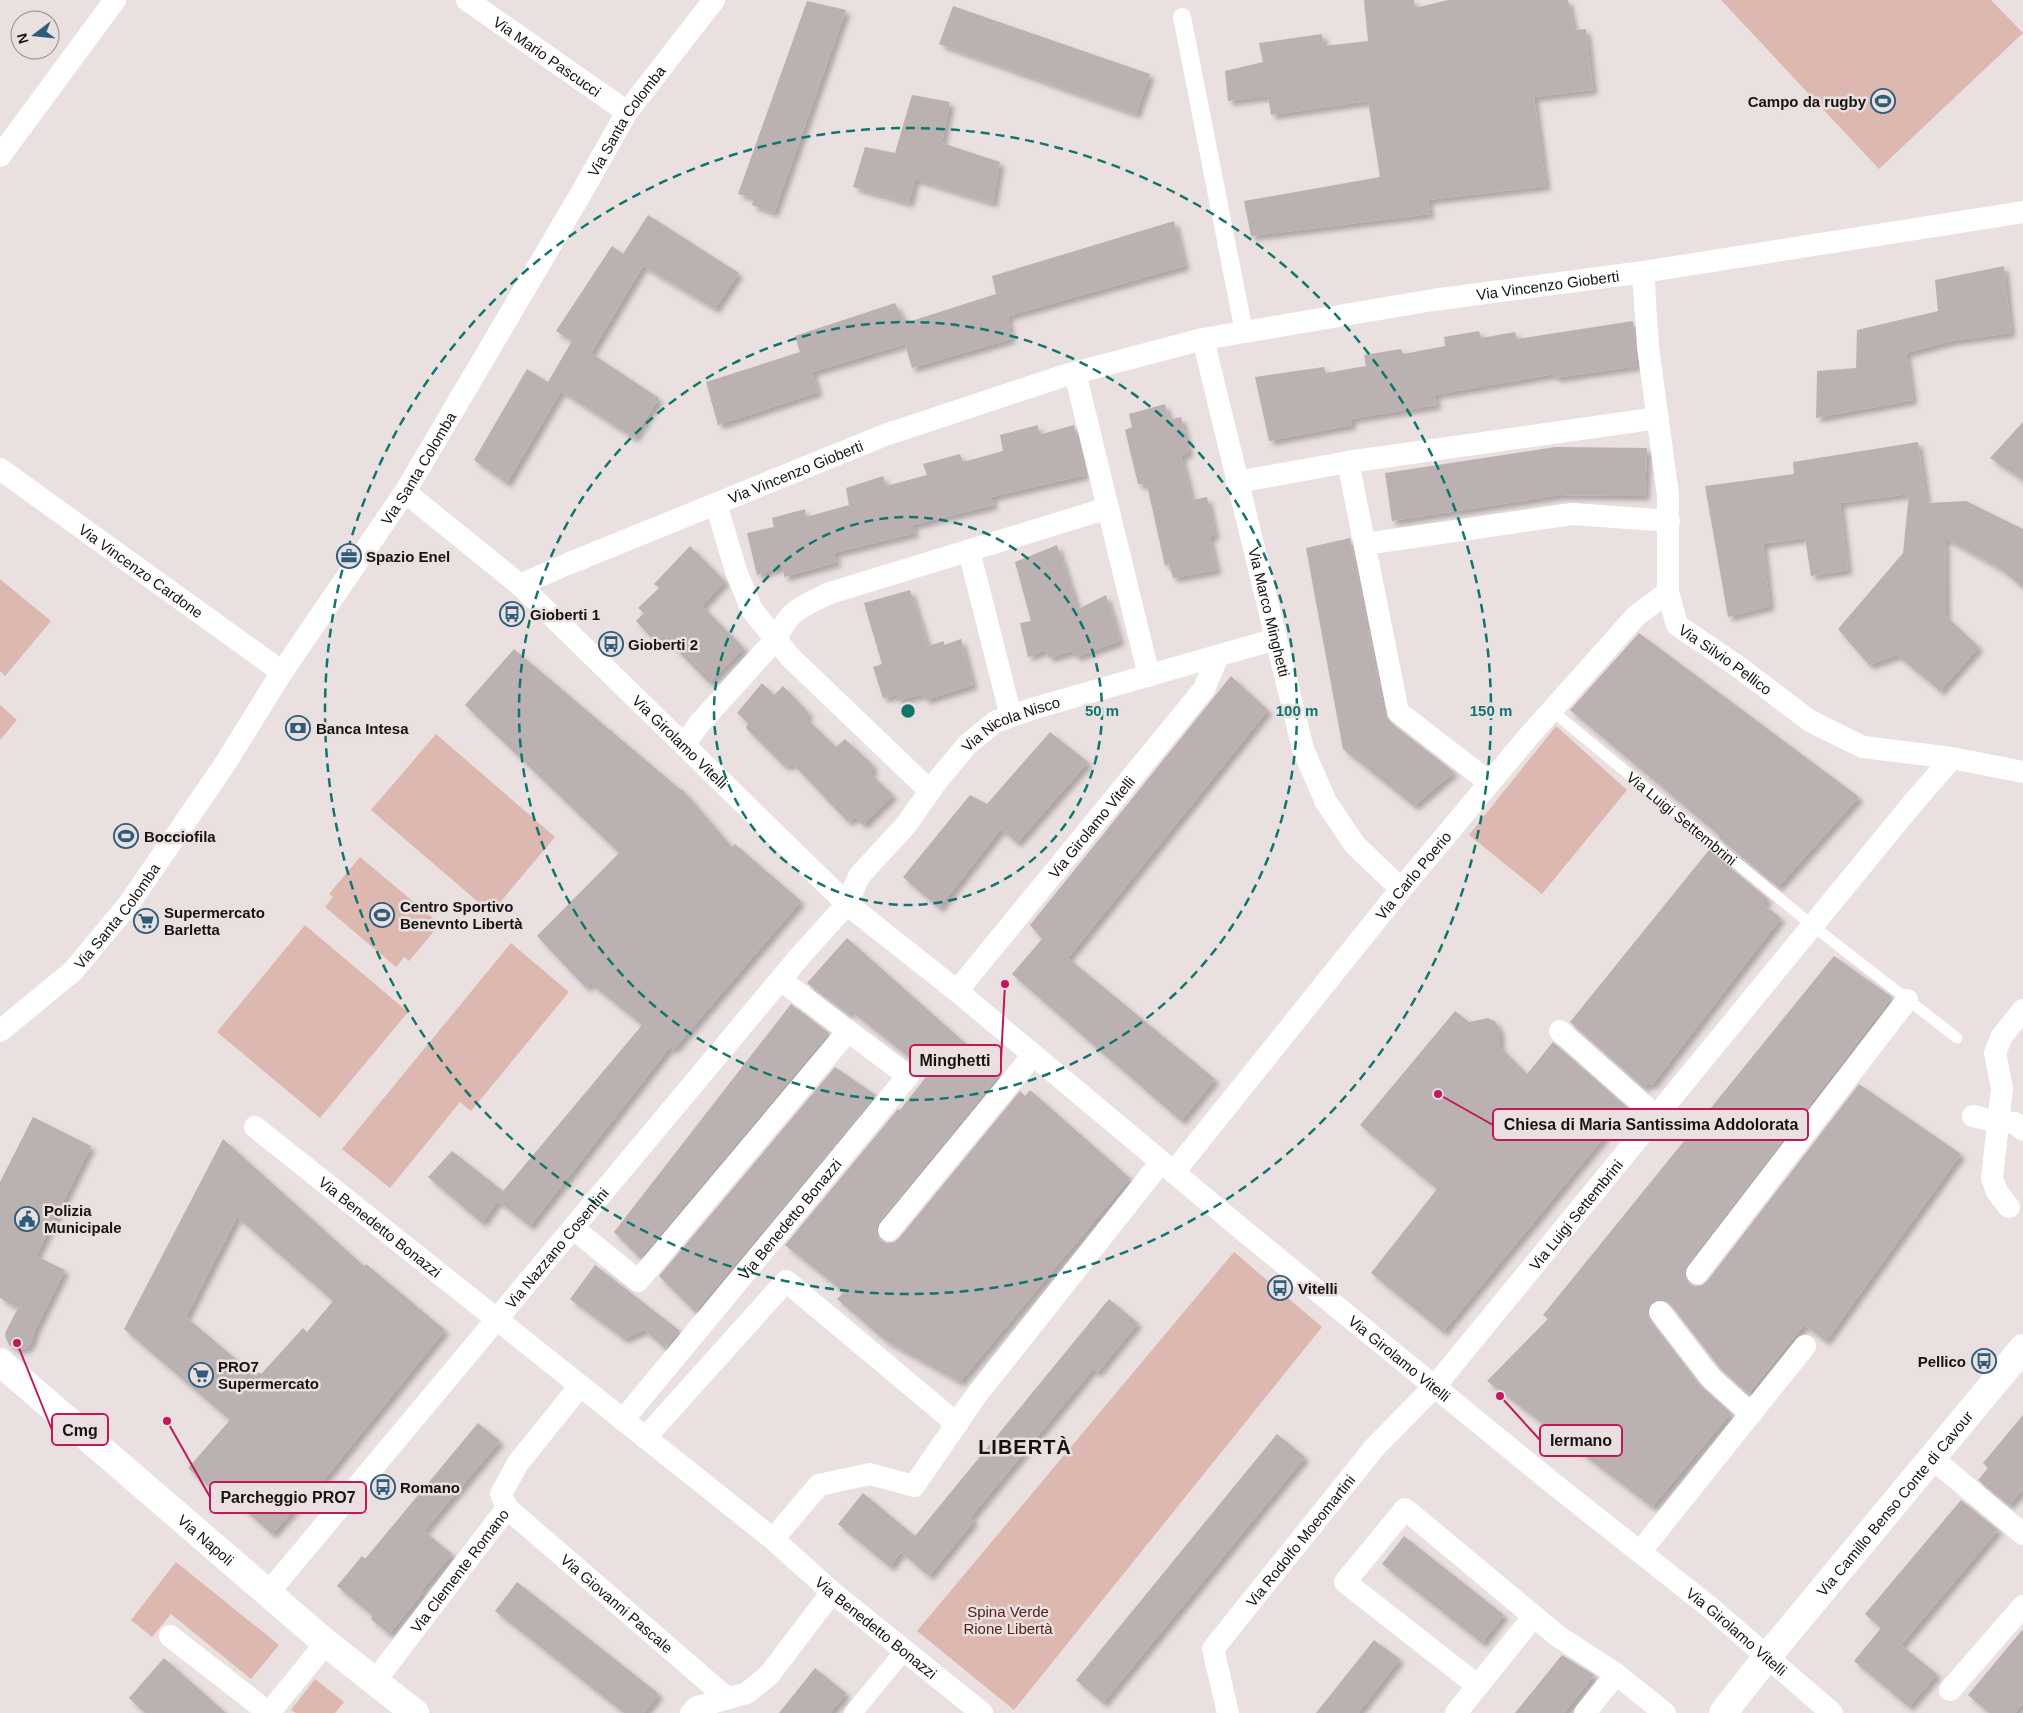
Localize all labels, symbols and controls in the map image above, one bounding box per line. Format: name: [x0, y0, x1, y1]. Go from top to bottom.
north arrow: [10, 10, 60, 60]
street label: Via Mario Pascucci: [490, 13, 604, 100]
text: N: [13, 32, 32, 46]
street label: Via Santa Colomba: [584, 62, 669, 179]
sports icon: Campo da rugby: [1870, 88, 1896, 114]
place label: Campo da rugby: [1748, 93, 1867, 110]
street label: Via Vincenzo Gioberti: [1475, 267, 1620, 303]
street label: Via Santa Colomba: [377, 408, 459, 528]
street label: Via Vincenzo Gioberti: [726, 436, 865, 506]
street label: Via Vincenzo Cardone: [76, 520, 207, 621]
office icon: Spazio Enel: [336, 543, 362, 569]
street label: Via Marco Minghetti: [1246, 546, 1294, 678]
place label: Spazio Enel: [366, 548, 450, 565]
bus stop icon: Gioberti 1: [499, 601, 525, 627]
place label: Gioberti 1: [530, 606, 600, 623]
street label: Via Silvio Pellico: [1676, 620, 1775, 698]
bus stop icon: Gioberti 2: [598, 631, 624, 657]
place label: Gioberti 2: [628, 636, 698, 653]
street label: Via Girolamo Vitelli: [629, 691, 732, 792]
street label: Via Nicola Nisco: [957, 693, 1062, 754]
centre of rings: [899, 702, 917, 720]
text: 50 m: [1085, 702, 1119, 719]
text: 100 m: [1276, 702, 1318, 719]
text: 150 m: [1470, 702, 1512, 719]
bank icon: Banca Intesa: [285, 715, 311, 741]
place label: Banca Intesa: [316, 720, 409, 737]
street label: Via Luigi Settembrini: [1624, 768, 1741, 868]
street label: Via Girolamo Vitelli: [1045, 773, 1138, 881]
sports icon: Bocciofila: [113, 823, 139, 849]
place label: Bocciofila: [144, 828, 216, 845]
street label: Via Carlo Poerio: [1372, 828, 1454, 923]
street label: Via Santa Colomba: [70, 859, 163, 972]
place label: Centro Sportivo Benevnto Libertà: [400, 898, 523, 932]
sports icon: Centro Sportivo Benevnto Libertà: [369, 902, 395, 928]
place label: Supermercato Barletta: [164, 904, 265, 938]
supermarket icon: Supermercato Barletta: [133, 908, 159, 934]
callout: Minghetti: [910, 1045, 1001, 1076]
text: Minghetti: [919, 1052, 991, 1069]
callout: Chiesa di Maria Santissima Addolorata: [1493, 1109, 1808, 1140]
text: Chiesa di Maria Santissima Addolorata: [1504, 1116, 1798, 1133]
street label: Via Benedetto Bonazzi: [735, 1155, 844, 1283]
street label: Via Luigi Settembrini: [1525, 1156, 1626, 1273]
street label: Via Benedetto Bonazzi: [316, 1173, 445, 1280]
street label: Via Nazzano Cosentini: [501, 1184, 612, 1311]
place label: Polizia Municipale: [44, 1202, 122, 1236]
public building icon: Polizia Municipale: [14, 1206, 40, 1232]
bus stop icon: Vitelli: [1267, 1275, 1293, 1301]
place label: Vitelli: [1298, 1280, 1338, 1297]
street label: Via Girolamo Vitelli: [1345, 1312, 1454, 1405]
bus stop icon: Pellico: [1971, 1348, 1997, 1374]
place label: Pellico: [1918, 1353, 1966, 1370]
place label: PRO7 Supermercato: [218, 1358, 319, 1392]
supermarket icon: PRO7 Supermercato: [188, 1362, 214, 1388]
street label: Via Camillo Benso Conte di Cavour: [1813, 1407, 1976, 1599]
callout: Cmg: [52, 1414, 108, 1445]
text: Cmg: [62, 1422, 98, 1439]
callout: Iermano: [1540, 1425, 1622, 1456]
text: Iermano: [1550, 1432, 1612, 1449]
district label: LIBERTÀ: [978, 1436, 1072, 1458]
street label: Via Rodolfo Moeomartini: [1242, 1471, 1358, 1610]
bus stop icon: Romano: [370, 1474, 396, 1500]
place label: Romano: [400, 1479, 460, 1496]
callout: Parcheggio PRO7: [210, 1482, 366, 1513]
text: Parcheggio PRO7: [220, 1489, 356, 1506]
street label: Via Clemente Romano: [407, 1505, 512, 1636]
street label: Via Napoli: [175, 1511, 237, 1568]
street label: Via Giovanni Pascale: [558, 1550, 677, 1656]
street label: Via Benedetto Bonazzi: [812, 1573, 941, 1682]
street label: Via Girolamo Vitelli: [1683, 1584, 1790, 1679]
park label: Spina Verde Rione Libertà: [963, 1603, 1053, 1637]

